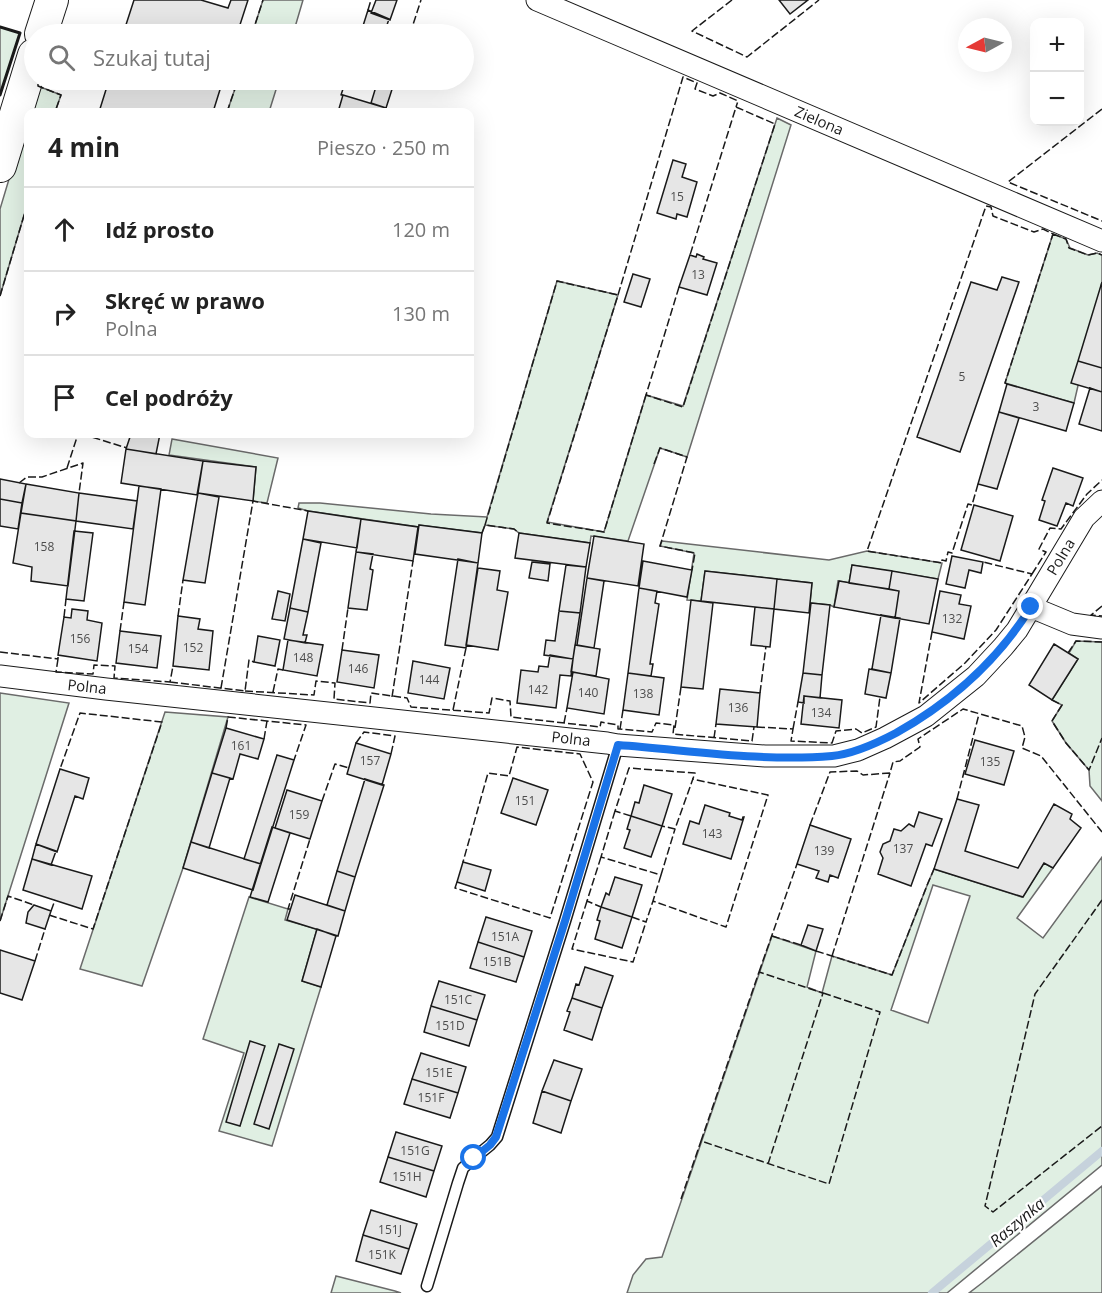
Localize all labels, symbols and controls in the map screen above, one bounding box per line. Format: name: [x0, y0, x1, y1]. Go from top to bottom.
north arrow: [958, 18, 1012, 72]
map controls: [1030, 18, 1084, 126]
button: +: [1030, 18, 1084, 72]
search box: [24, 24, 474, 90]
icon: search: [45, 41, 78, 74]
text: Szukaj tutaj: [93, 42, 211, 72]
button: −: [1030, 72, 1084, 126]
street label: Zielona: [792, 101, 847, 139]
text: 4 min: [48, 129, 120, 165]
text: Pieszo · 250 m: [317, 134, 450, 161]
house number: 15: [670, 188, 684, 205]
icon: ahead: [48, 213, 81, 246]
text: Idź prosto: [105, 214, 214, 244]
text: 120 m: [392, 216, 450, 243]
house number: 13: [691, 266, 705, 283]
text: Skręć w prawo: [105, 285, 265, 315]
icon: right: [48, 297, 81, 330]
text: 130 m: [392, 300, 450, 327]
text: Polna: [105, 315, 158, 342]
house number: 5: [959, 368, 966, 385]
icon: arrive: [48, 381, 81, 414]
text: Cel podróży: [105, 382, 233, 412]
house number: 3: [1033, 398, 1040, 415]
street label: Polna: [1041, 534, 1079, 579]
house number: 158: [34, 538, 54, 555]
route end: [1017, 593, 1043, 619]
house number: 132: [942, 610, 962, 627]
house number: 156: [70, 630, 90, 647]
house number: 152: [183, 639, 203, 656]
house number: 154: [128, 640, 148, 657]
house number: 148: [293, 649, 313, 666]
house number: 146: [348, 660, 368, 677]
house number: 144: [419, 671, 439, 688]
street label: Polna: [66, 674, 108, 698]
house number: 142: [528, 681, 548, 698]
house number: 140: [578, 684, 598, 701]
house number: 138: [633, 685, 653, 702]
house number: 136: [728, 699, 748, 716]
house number: 134: [811, 704, 831, 721]
street label: Polna: [550, 726, 592, 750]
house number: 161: [231, 737, 251, 754]
house number: 157: [360, 752, 380, 769]
house number: 135: [980, 753, 1000, 770]
house number: 151: [515, 792, 535, 809]
house number: 159: [289, 806, 309, 823]
house number: 143: [702, 825, 722, 842]
house number: 137: [893, 840, 913, 857]
house number: 139: [814, 842, 834, 859]
house number: 151A: [491, 928, 519, 945]
house number: 151B: [483, 953, 511, 970]
house number: 151C: [444, 991, 473, 1008]
house number: 151D: [435, 1017, 465, 1034]
house number: 151E: [425, 1064, 453, 1081]
house number: 151F: [418, 1089, 444, 1106]
house number: 151G: [400, 1142, 430, 1159]
route start: [460, 1144, 486, 1170]
house number: 151H: [392, 1168, 422, 1185]
water label: Raszynka: [985, 1192, 1049, 1252]
house number: 151J: [378, 1221, 402, 1238]
house number: 151K: [368, 1246, 397, 1263]

